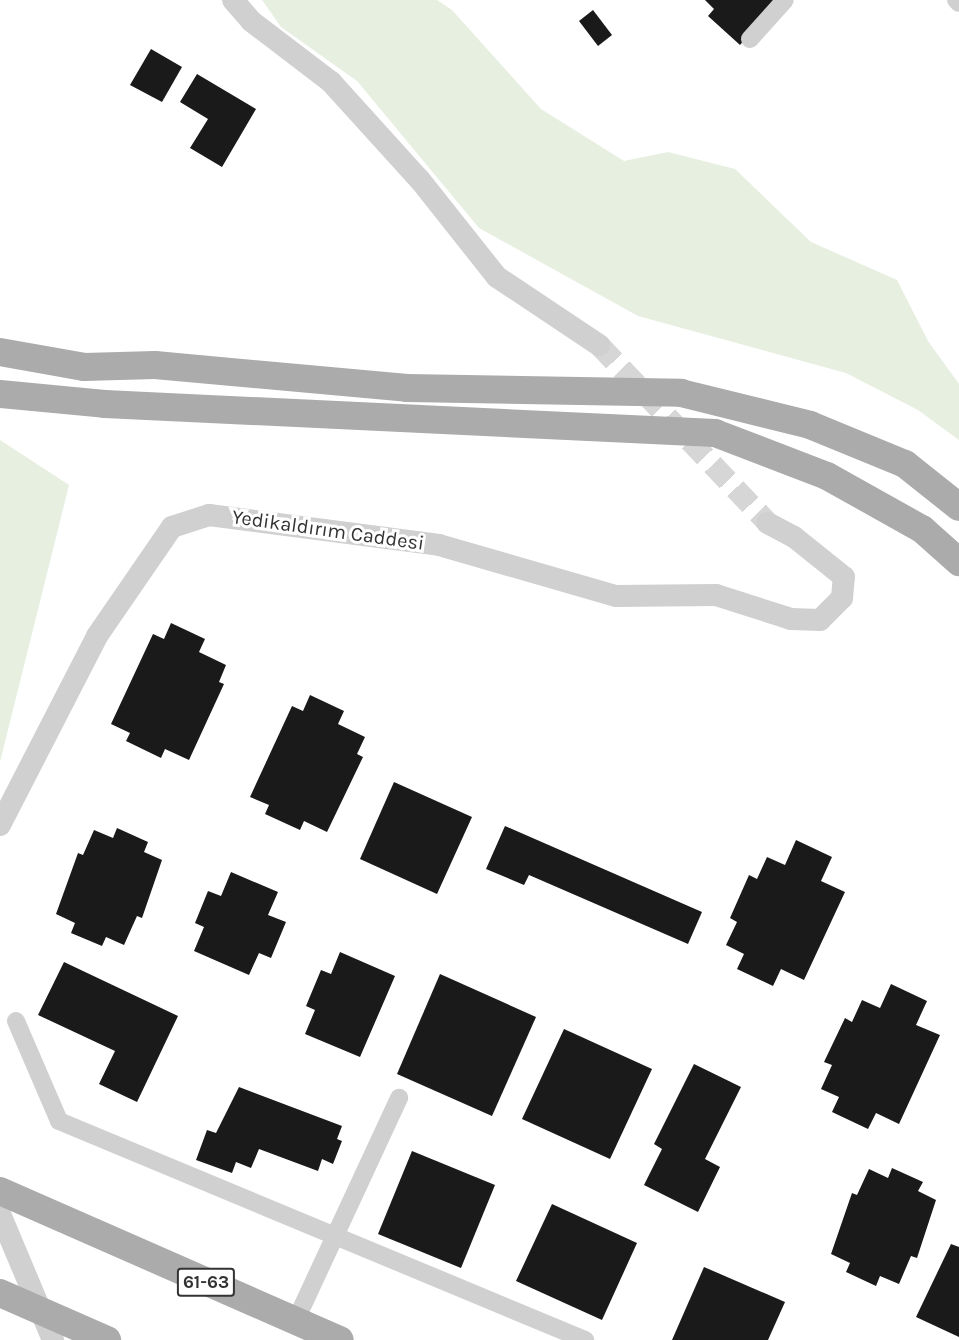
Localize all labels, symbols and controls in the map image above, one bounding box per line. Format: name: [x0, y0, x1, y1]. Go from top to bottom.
street label: Yedikaldırım Caddesi: [230, 505, 426, 555]
road number: 61-63: [176, 1267, 236, 1297]

